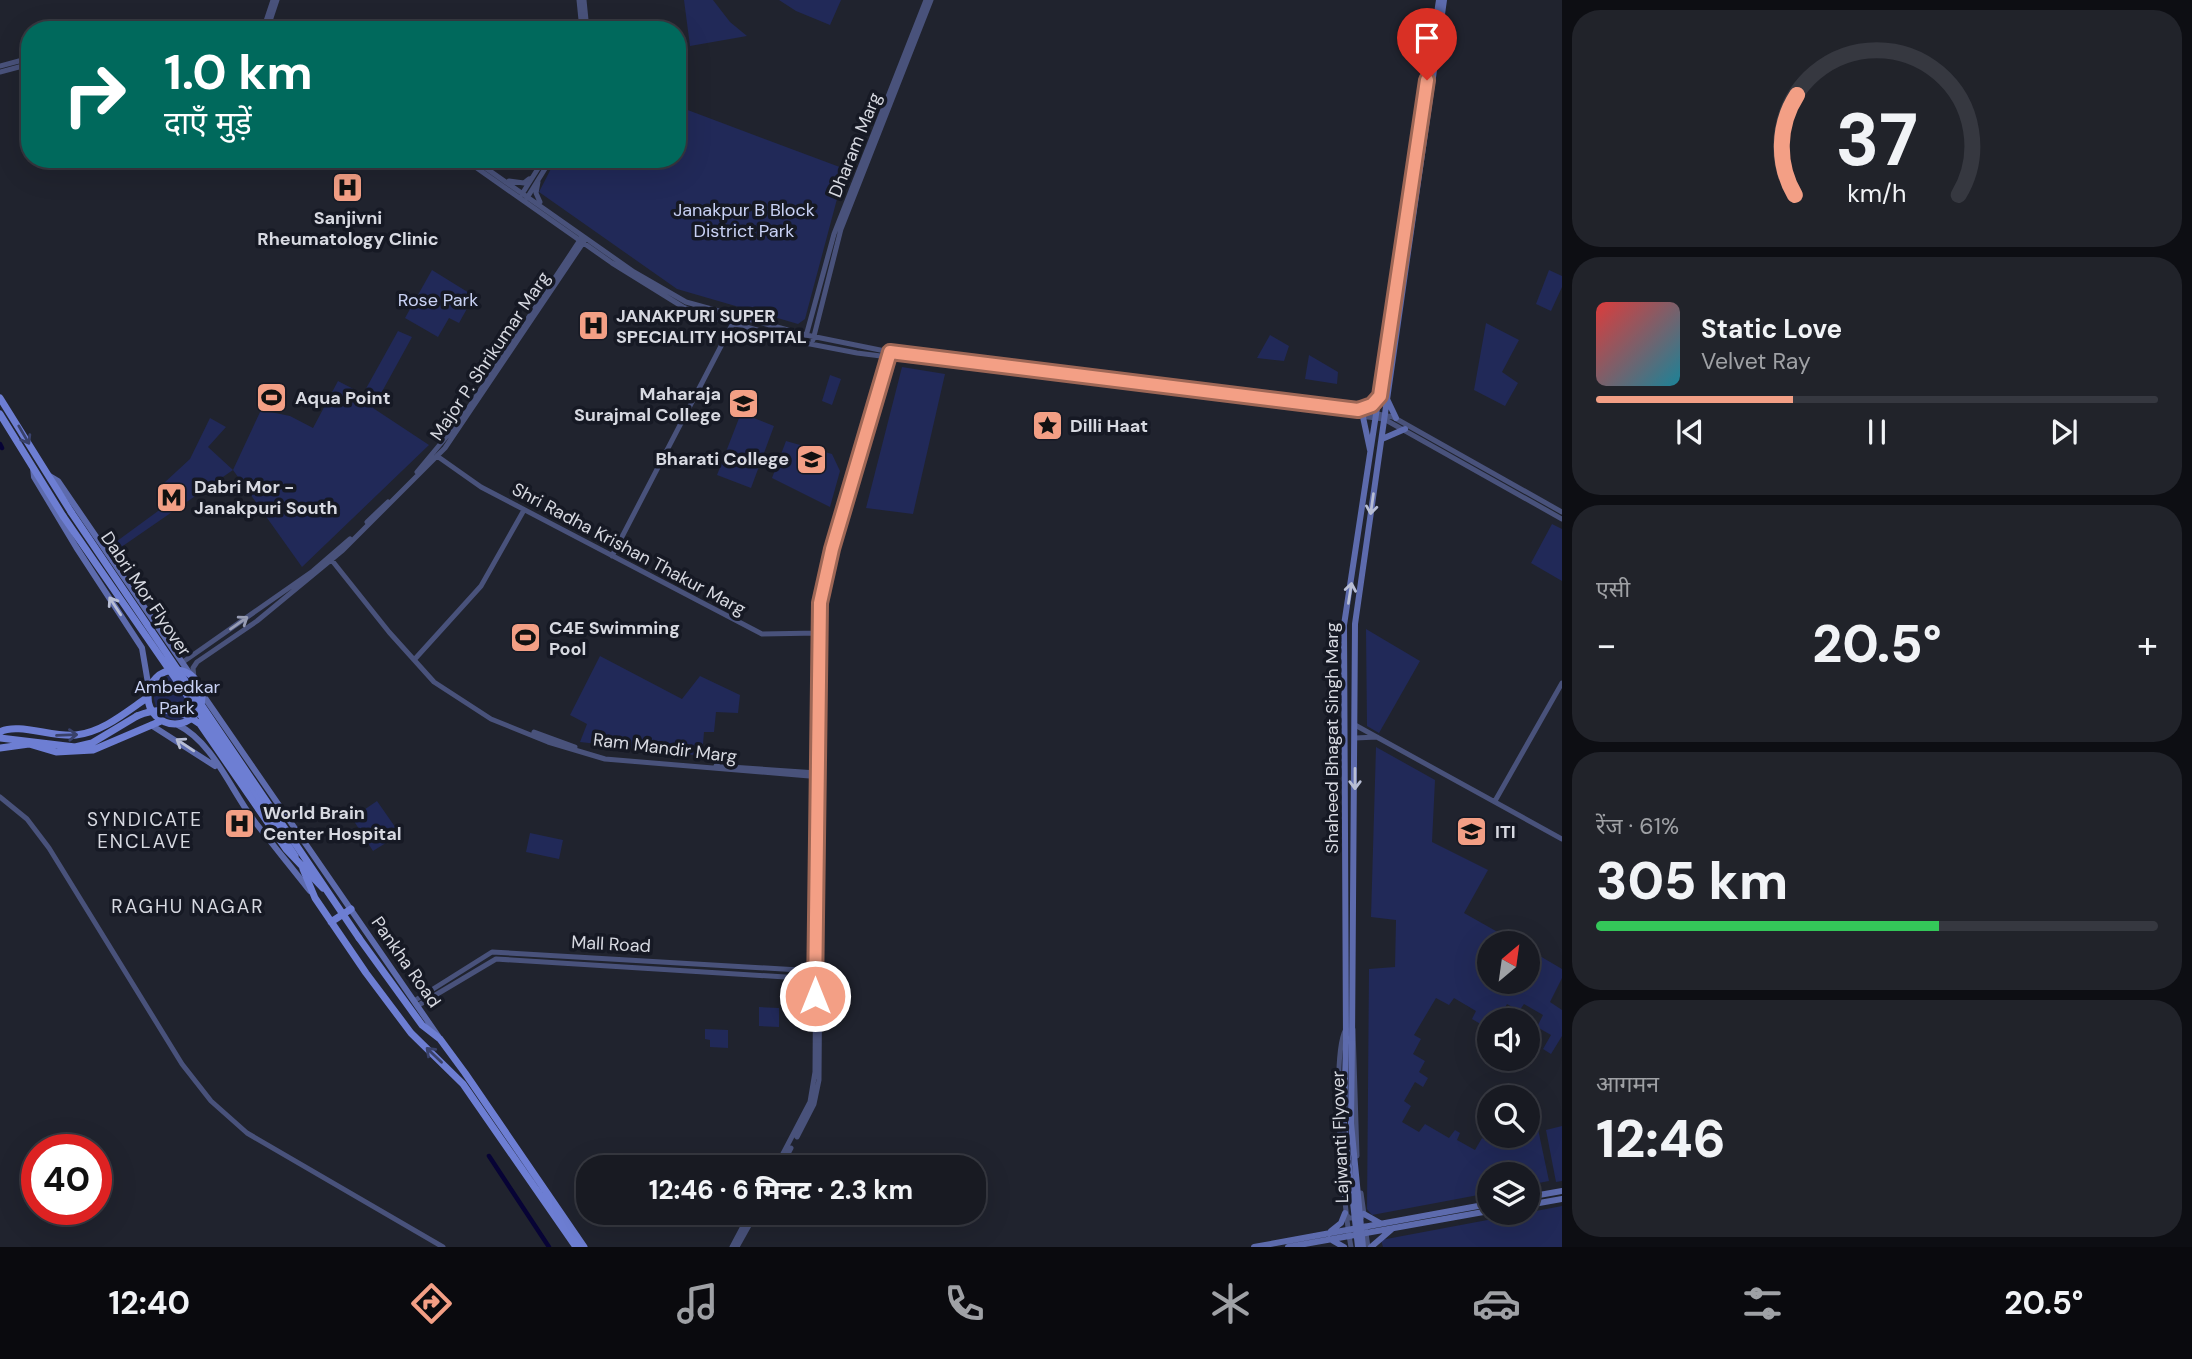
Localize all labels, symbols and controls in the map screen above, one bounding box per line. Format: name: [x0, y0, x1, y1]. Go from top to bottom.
pin: [1397, 8, 1457, 80]
icon: arrive: [1408, 19, 1446, 57]
text: 1.0 km: [164, 40, 313, 104]
icon: right: [49, 49, 140, 140]
street label: Dharam Marg: [823, 89, 887, 201]
text: 37: [1836, 93, 1918, 188]
text: दाएँ मुड़ें: [164, 102, 252, 144]
hospital icon: Sanjivni Rheumatology Clinic: [331, 171, 365, 205]
text: km/h: [1847, 177, 1907, 210]
park label: Janakpur B Block District Park: [673, 198, 815, 243]
place label: Sanjivni Rheumatology Clinic: [257, 206, 439, 251]
street label: Major P. Shrikumar Marg: [424, 267, 556, 445]
park label: Rose Park: [398, 288, 478, 312]
place label: JANAKPURI SUPER SPECIALITY HOSPITAL: [616, 304, 807, 349]
hospital icon: JANAKPURI SUPER SPECIALITY HOSPITAL: [576, 309, 610, 343]
text: Static Love: [1701, 312, 1842, 346]
text: Velvet Ray: [1701, 346, 1811, 376]
sports icon: Aqua Point: [255, 381, 289, 415]
place label: Maharaja Surajmal College: [574, 382, 721, 427]
place label: Aqua Point: [295, 386, 390, 410]
school or university icon: Maharaja Surajmal College: [727, 387, 761, 421]
place icon: Dilli Haat: [1030, 409, 1064, 443]
icon: previous: [1671, 413, 1709, 451]
icon: pause: [1858, 413, 1896, 451]
icon: next: [2045, 413, 2083, 451]
place label: Dilli Haat: [1070, 414, 1148, 438]
one-way arrow: [17, 425, 31, 445]
school or university icon: Bharati College: [795, 442, 829, 476]
place label: Bharati College: [655, 447, 789, 471]
place label: Dabri Mor - Janakpuri South: [194, 475, 338, 520]
street label: Shri Radha Krishan Thakur Marg: [508, 477, 750, 621]
metro station icon: Dabri Mor - Janakpuri South: [154, 480, 188, 514]
one-way arrow: [1365, 492, 1378, 515]
street label: Dabri Mor Flyover: [95, 527, 197, 661]
text: एसी: [1596, 574, 1630, 604]
one-way arrow: [1343, 582, 1356, 605]
one-way arrow: [107, 596, 121, 616]
text: 20.5°: [1812, 610, 1942, 678]
one-way arrow: [229, 616, 248, 630]
place label: C4E Swimming Pool: [549, 616, 680, 661]
text: −: [1596, 620, 1617, 670]
text: +: [2137, 620, 2158, 670]
sports icon: C4E Swimming Pool: [509, 621, 543, 655]
street label: Shaheed Bhagat Singh Marg: [1320, 622, 1344, 854]
park label: Ambedkar Park: [134, 675, 220, 720]
street label: Ram Mandir Marg: [592, 727, 738, 769]
one-way arrow: [55, 728, 78, 741]
one-way arrow: [176, 738, 196, 752]
one-way arrow: [1348, 768, 1362, 791]
place label: World Brain Center Hospital: [263, 801, 402, 846]
hospital icon: World Brain Center Hospital: [223, 806, 257, 840]
district label: SYNDICATE ENCLAVE: [87, 807, 203, 854]
text: रेंज · 61%: [1596, 811, 1679, 841]
school or university icon: ITI: [1455, 815, 1489, 849]
place label: ITI: [1495, 820, 1516, 844]
text: 305 km: [1596, 847, 1788, 915]
district label: RAGHU NAGAR: [111, 894, 265, 919]
street label: Pankha Road: [366, 912, 446, 1012]
street label: Mall Road: [571, 930, 651, 958]
north arrow: [1477, 931, 1540, 994]
map controls: [1477, 931, 1540, 1225]
position arrow: [778, 959, 852, 1033]
button: sound: [1477, 1008, 1540, 1071]
one-way arrow: [425, 1046, 442, 1063]
text: आगमन: [1596, 1069, 1659, 1099]
street label: Lajwanti Flyover: [1326, 1070, 1354, 1204]
button: search: [1477, 1085, 1540, 1148]
text: 12:46: [1596, 1105, 1726, 1173]
speed limit sign: 40: [21, 1134, 112, 1225]
button: layers: [1477, 1162, 1540, 1225]
text: 12:46 · 6 मिनट · 2.3 km: [649, 1173, 913, 1207]
icon: directions: [407, 1279, 456, 1328]
icon: music: [673, 1279, 722, 1328]
icon: phone: [940, 1279, 989, 1328]
icon: climate: [1206, 1279, 1255, 1328]
icon: car: [1472, 1279, 1521, 1328]
icon: filters: [1738, 1279, 1787, 1328]
text: 12:40: [109, 1282, 190, 1324]
text: 20.5°: [2004, 1282, 2083, 1324]

